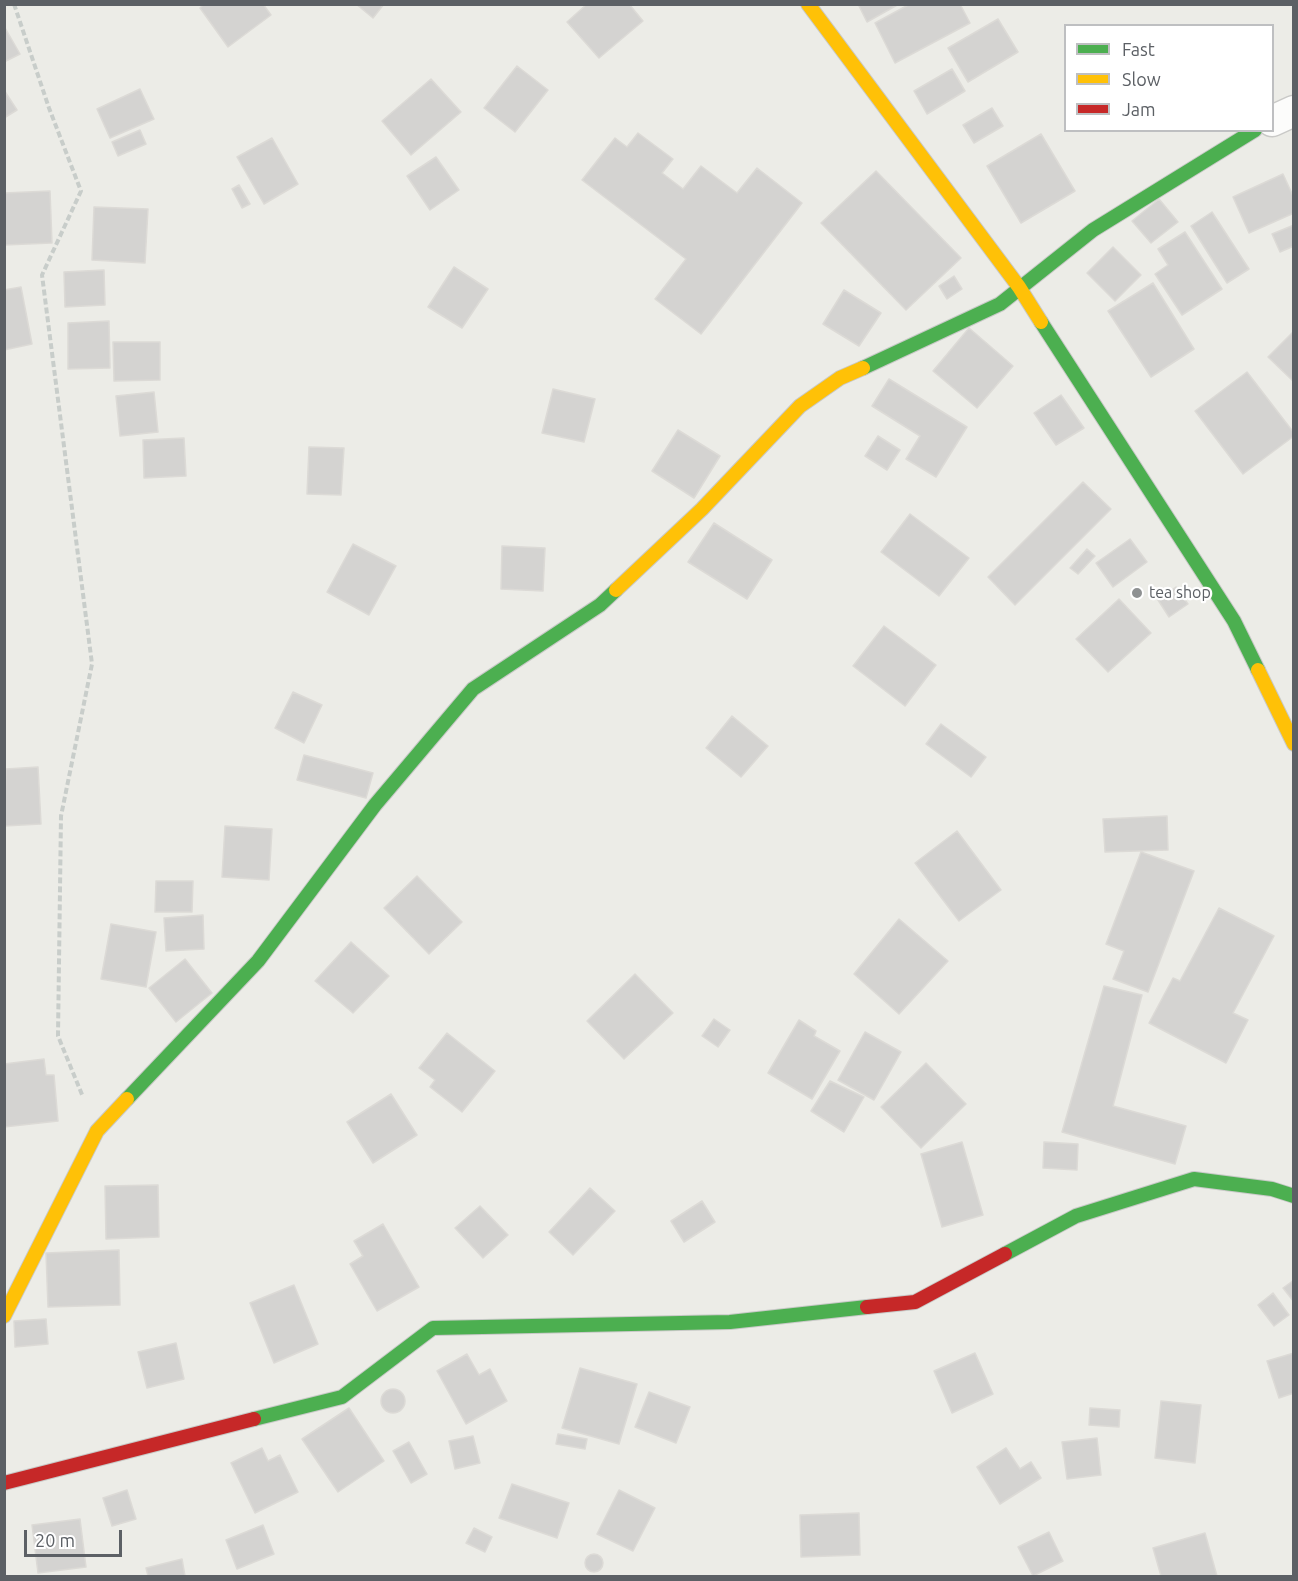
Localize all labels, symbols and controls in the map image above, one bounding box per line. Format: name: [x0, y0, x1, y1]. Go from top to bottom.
legend: [1064, 24, 1274, 132]
text: Fast: [1122, 39, 1155, 59]
text: Slow: [1122, 69, 1161, 89]
text: Jam: [1122, 99, 1156, 119]
place label: tea shop: [1149, 583, 1211, 603]
marker: tea shop: [1130, 586, 1144, 600]
scale bar: [27, 1518, 124, 1556]
text: 20 m: [35, 1530, 75, 1550]

